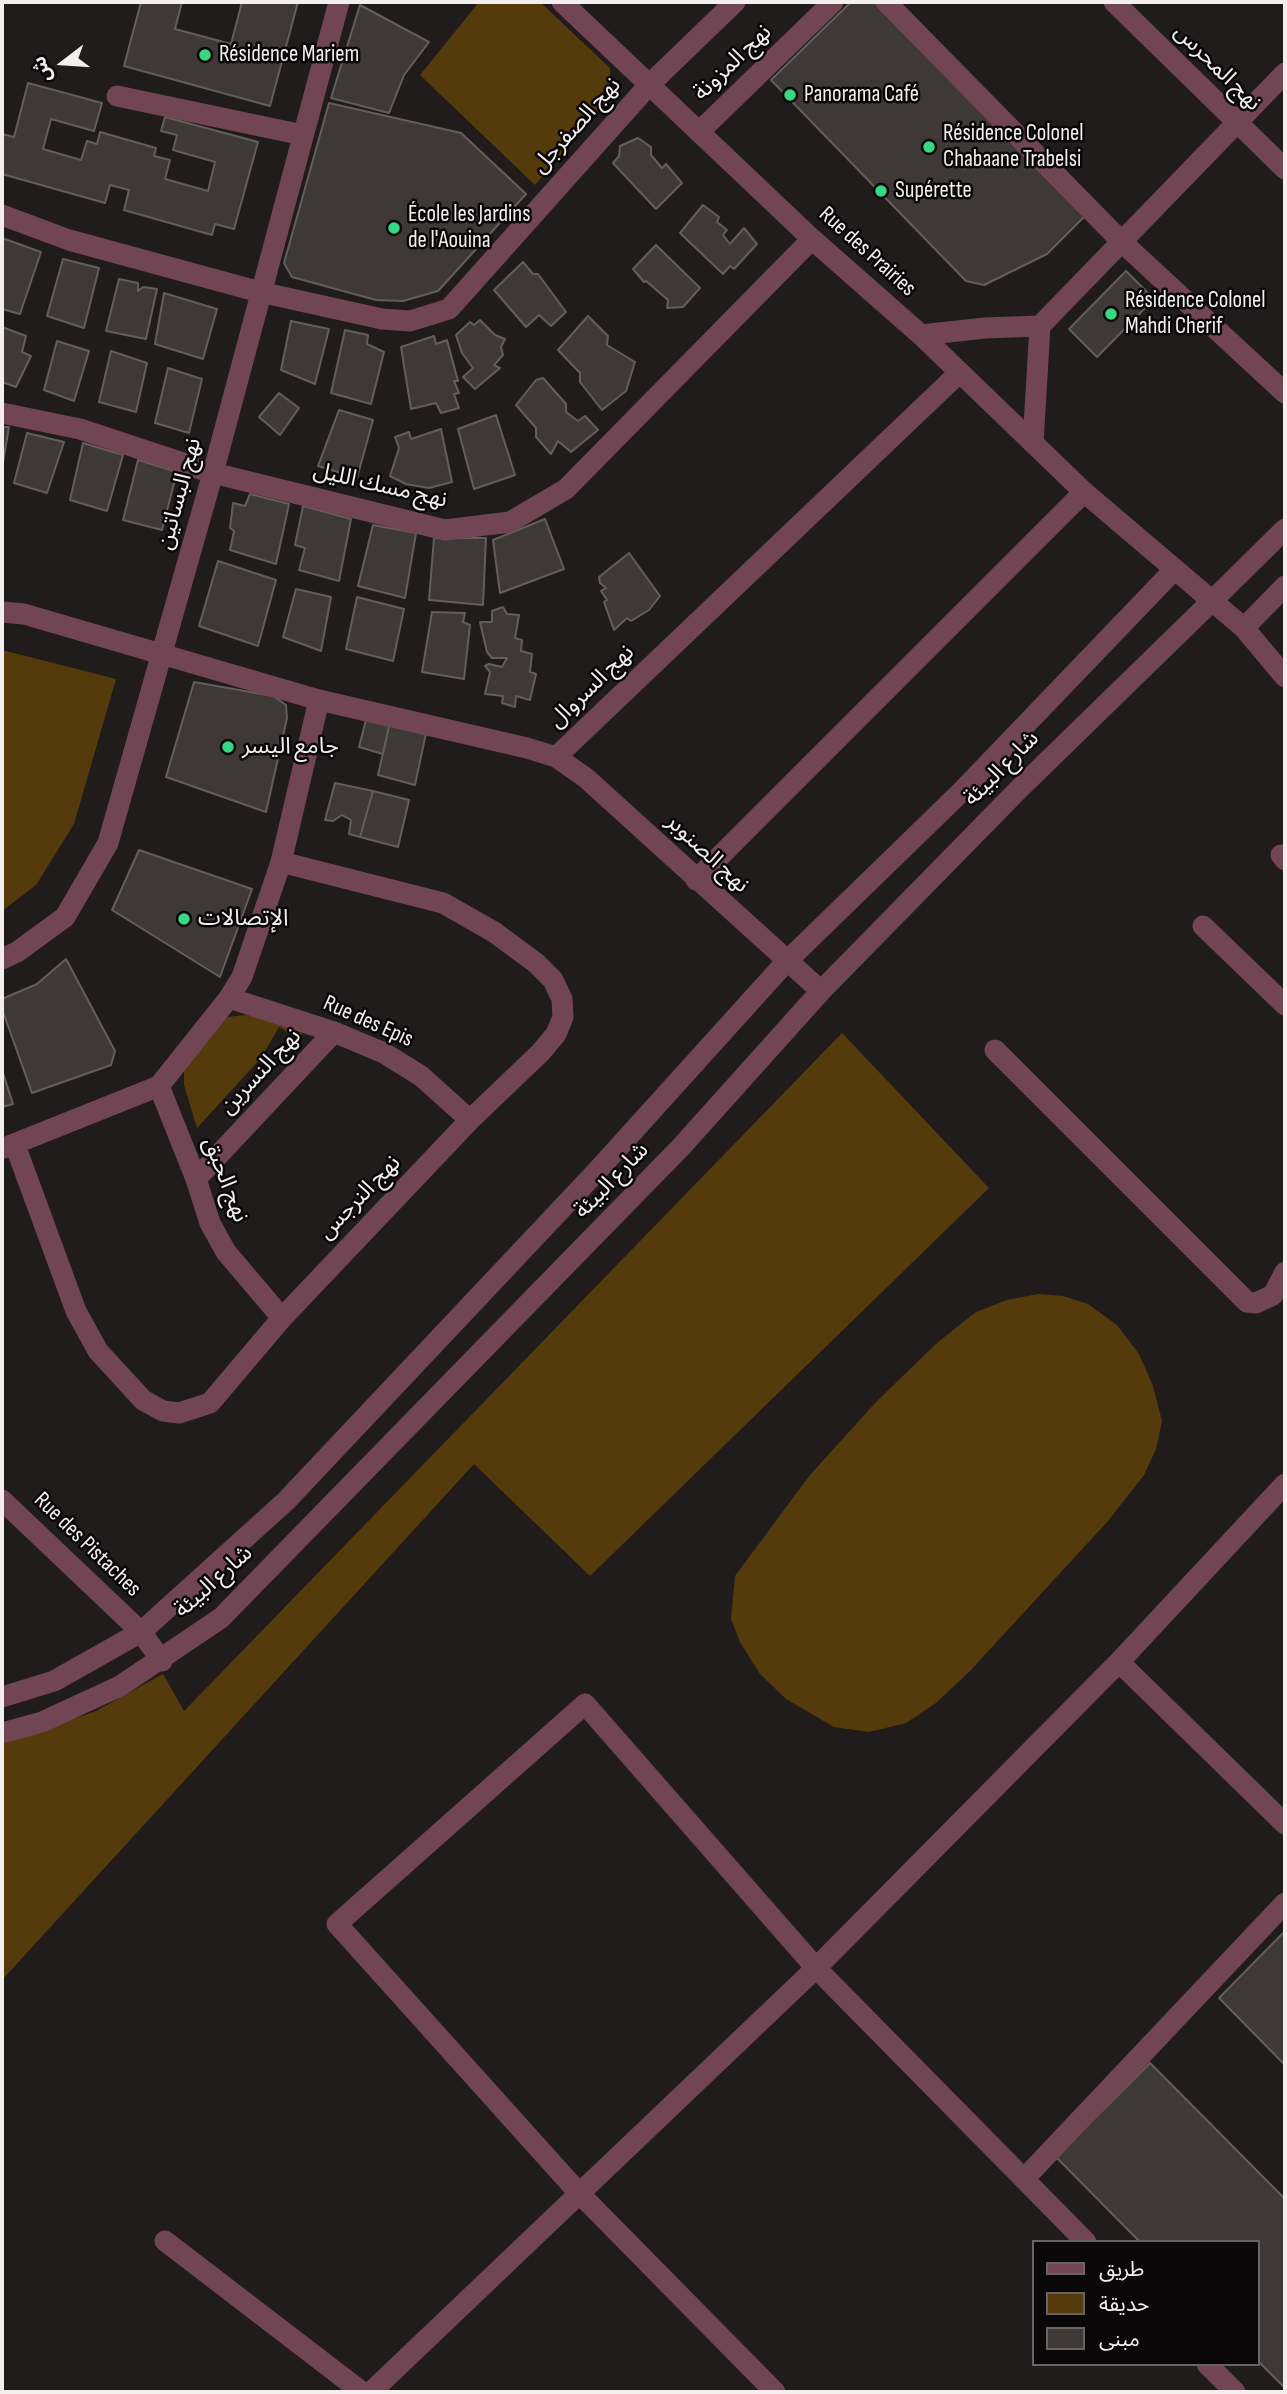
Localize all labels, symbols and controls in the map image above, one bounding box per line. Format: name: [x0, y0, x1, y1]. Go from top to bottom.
street label: نهج المزونة: [688, 19, 778, 107]
street label: نهج المحرس: [1168, 19, 1266, 117]
north arrow: [28, 28, 98, 98]
place label: Résidence Mariem: [219, 41, 359, 69]
marker: Résidence Mariem: [197, 47, 213, 63]
text: ش: [28, 53, 57, 85]
street label: نهج الصفرجل: [527, 72, 627, 180]
place label: Panorama Café: [804, 81, 919, 109]
marker: Panorama Café: [782, 87, 798, 103]
place label: Résidence Colonel Chabaane Trabelsi: [943, 120, 1084, 174]
marker: Résidence Colonel Chabaane Trabelsi: [921, 139, 937, 155]
place label: Supérette: [895, 177, 972, 205]
marker: Supérette: [873, 183, 889, 199]
place label: École les Jardins de l'Aouina: [408, 201, 530, 255]
street label: Rue des Prairies: [813, 201, 921, 303]
marker: École les Jardins de l'Aouina: [386, 220, 402, 236]
place label: Résidence Colonel Mahdi Cherif: [1125, 287, 1266, 341]
marker: Résidence Colonel Mahdi Cherif: [1103, 306, 1119, 322]
street label: نهج البساتين: [152, 435, 208, 553]
street label: نهج مسك الليل: [310, 457, 450, 515]
street label: نهج السروال: [543, 639, 641, 735]
street label: شارع البيئة: [958, 725, 1046, 813]
place label: جامع اليسر: [242, 733, 339, 761]
marker: جامع اليسر: [220, 739, 236, 755]
street label: نهج الصنوبر: [660, 809, 754, 899]
place label: الإتصالات: [198, 905, 288, 933]
marker: الإتصالات: [176, 911, 192, 927]
street label: Rue des Epis: [319, 990, 417, 1054]
street label: نهج النسرين: [214, 1023, 308, 1121]
street label: نهج الحبق: [196, 1134, 254, 1226]
street label: شارع البيئة: [569, 1137, 655, 1225]
street label: نهج النرجس: [313, 1150, 407, 1246]
street label: Rue des Pistaches: [28, 1487, 146, 1603]
street label: شارع البيئة: [169, 1540, 259, 1624]
legend: [1032, 2240, 1259, 2366]
text: طريق: [1099, 2257, 1144, 2282]
text: حديقة: [1099, 2292, 1149, 2317]
text: مبنى: [1099, 2327, 1140, 2352]

